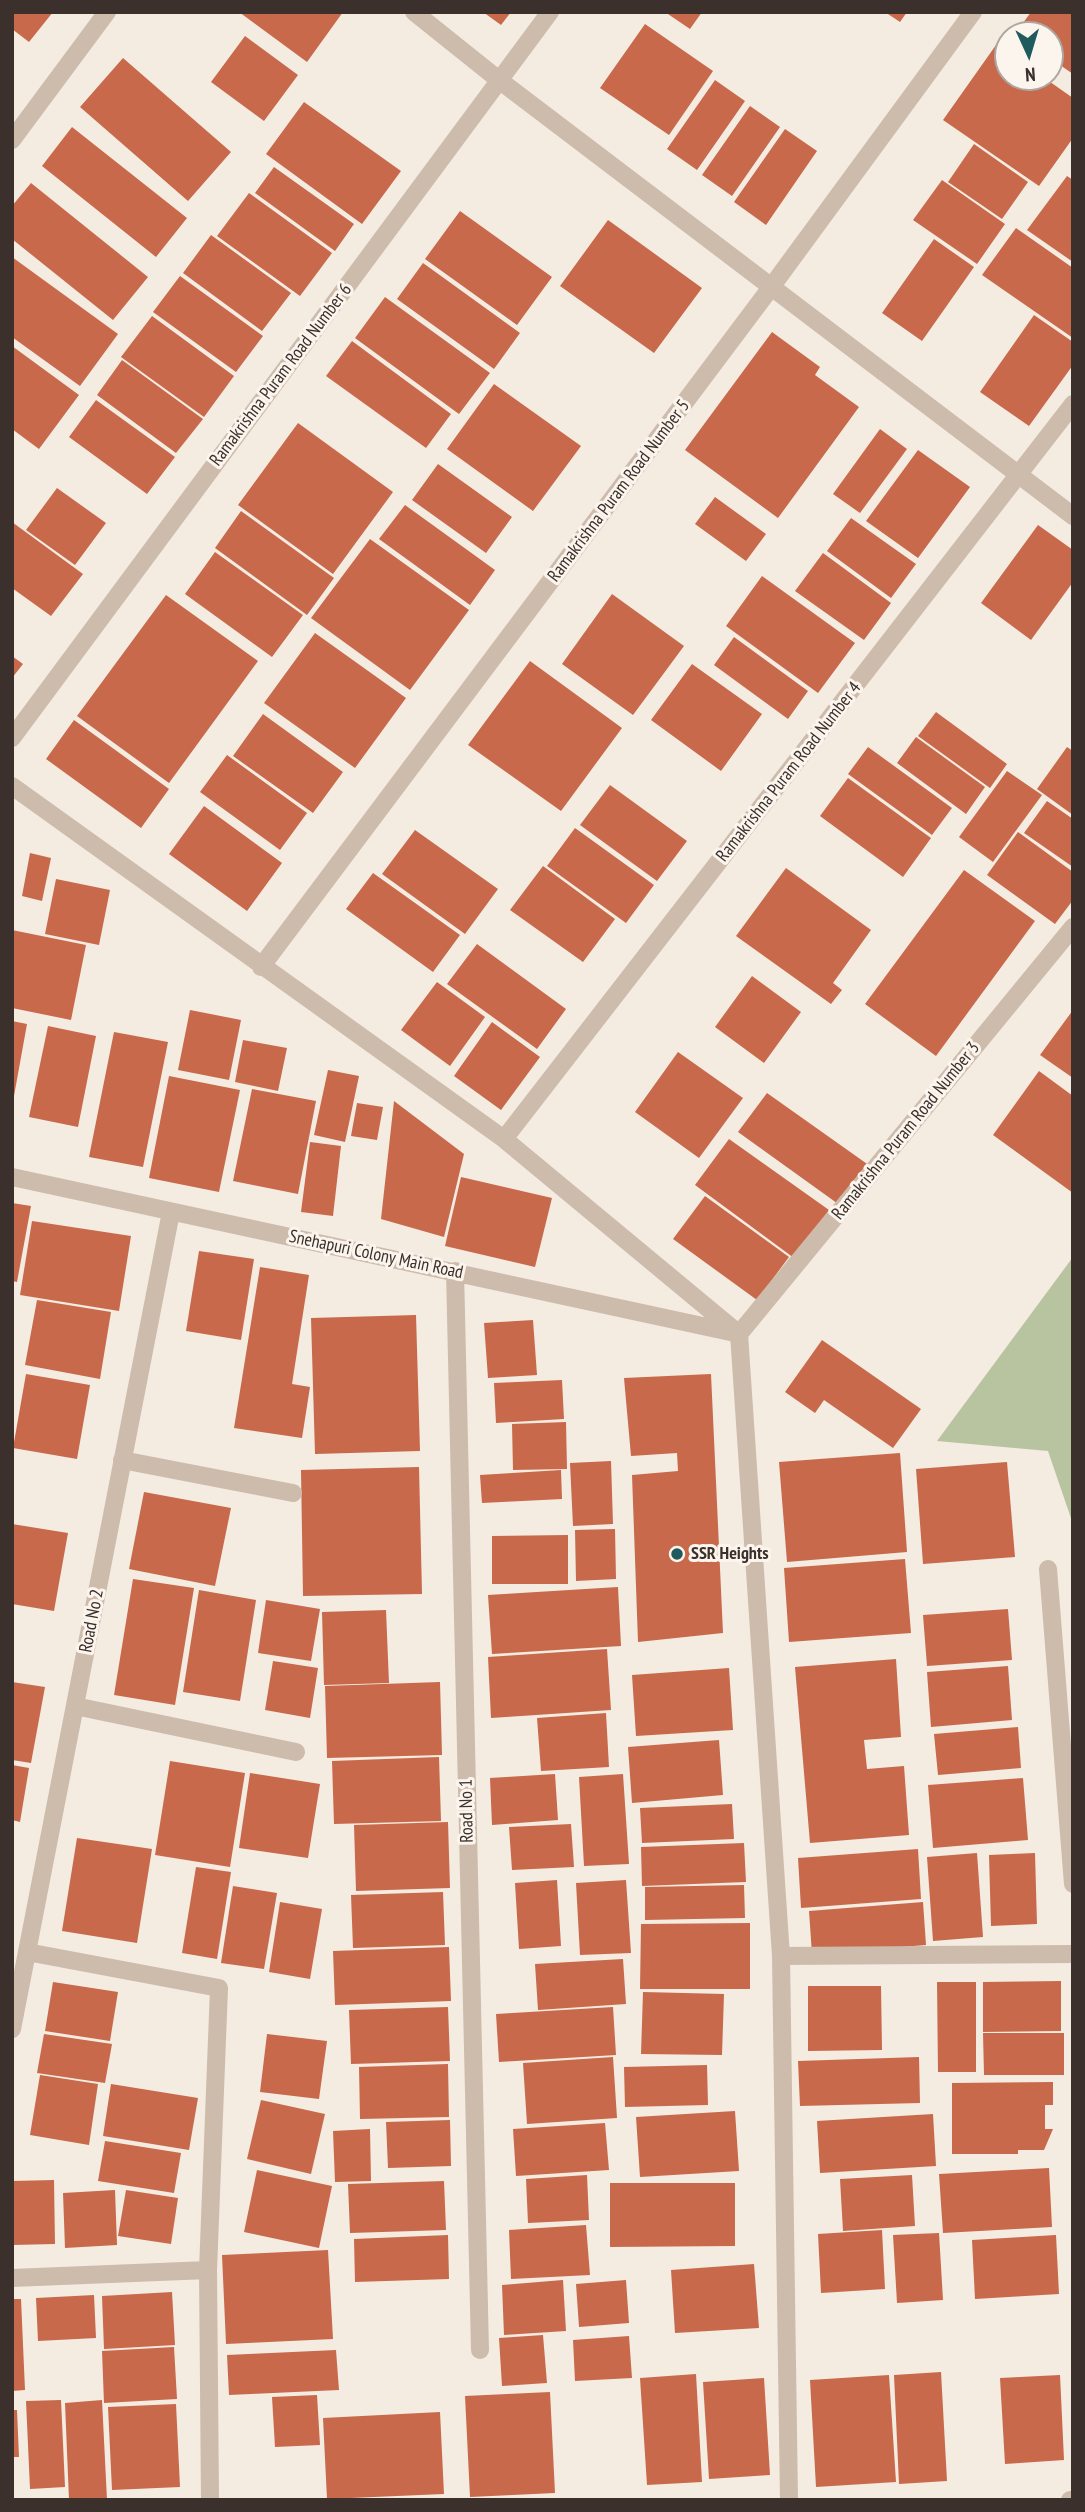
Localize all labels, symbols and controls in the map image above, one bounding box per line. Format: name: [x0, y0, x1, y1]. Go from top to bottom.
north arrow: [994, 21, 1064, 91]
text: N: [1024, 63, 1036, 87]
street label: Ramakrishna Puram Road Number 6: [205, 280, 357, 470]
street label: Ramakrishna Puram Road Number 5: [543, 396, 695, 586]
street label: Ramakrishna Puram Road Number 4: [712, 678, 866, 866]
street label: Ramakrishna Puram Road Number 3: [828, 1038, 984, 1224]
street label: Snehapuri Colony Main Road: [287, 1226, 465, 1284]
place label: SSR Heights: [691, 1543, 768, 1565]
marker: SSR Heights: [669, 1546, 685, 1562]
street label: Road No 2: [75, 1588, 109, 1654]
street label: Road No 1: [456, 1779, 478, 1843]

